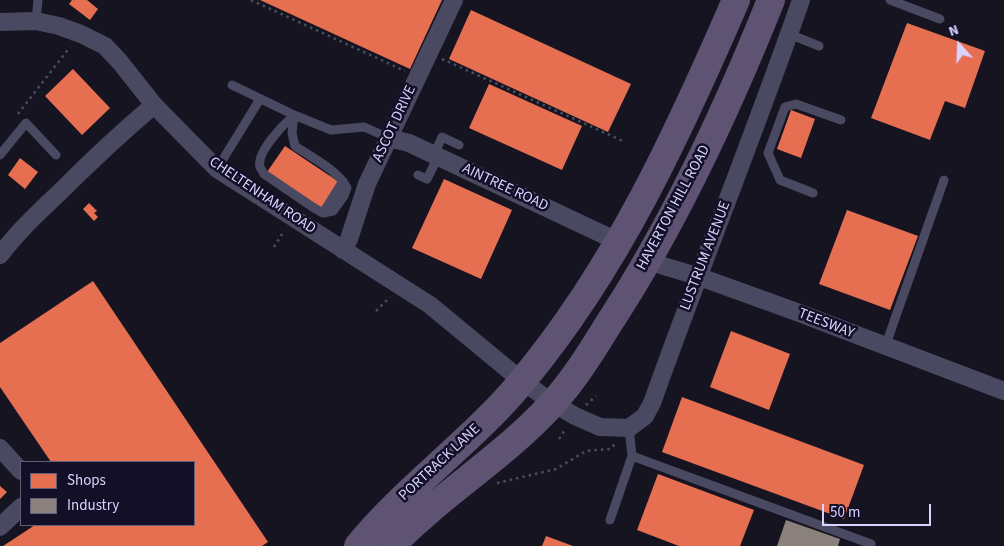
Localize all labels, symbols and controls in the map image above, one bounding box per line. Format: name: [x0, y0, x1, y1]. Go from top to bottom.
north arrow: [934, 20, 984, 70]
text: N: [946, 20, 962, 42]
street label: ASCOT DRIVE: [369, 83, 421, 165]
street label: HAVERTON HILL ROAD: [633, 142, 715, 274]
street label: CHELTENHAM ROAD: [205, 154, 319, 238]
street label: AINTREE ROAD: [459, 160, 551, 216]
street label: LUSTRUM AVENUE: [677, 199, 735, 313]
street label: TEESWAY: [795, 305, 857, 343]
street label: PORTRACK LANE: [396, 421, 484, 505]
legend: [20, 461, 195, 526]
text: Shops: [67, 470, 106, 491]
scale bar: [824, 494, 933, 526]
text: Industry: [67, 495, 119, 516]
text: 50 m: [830, 502, 860, 523]

